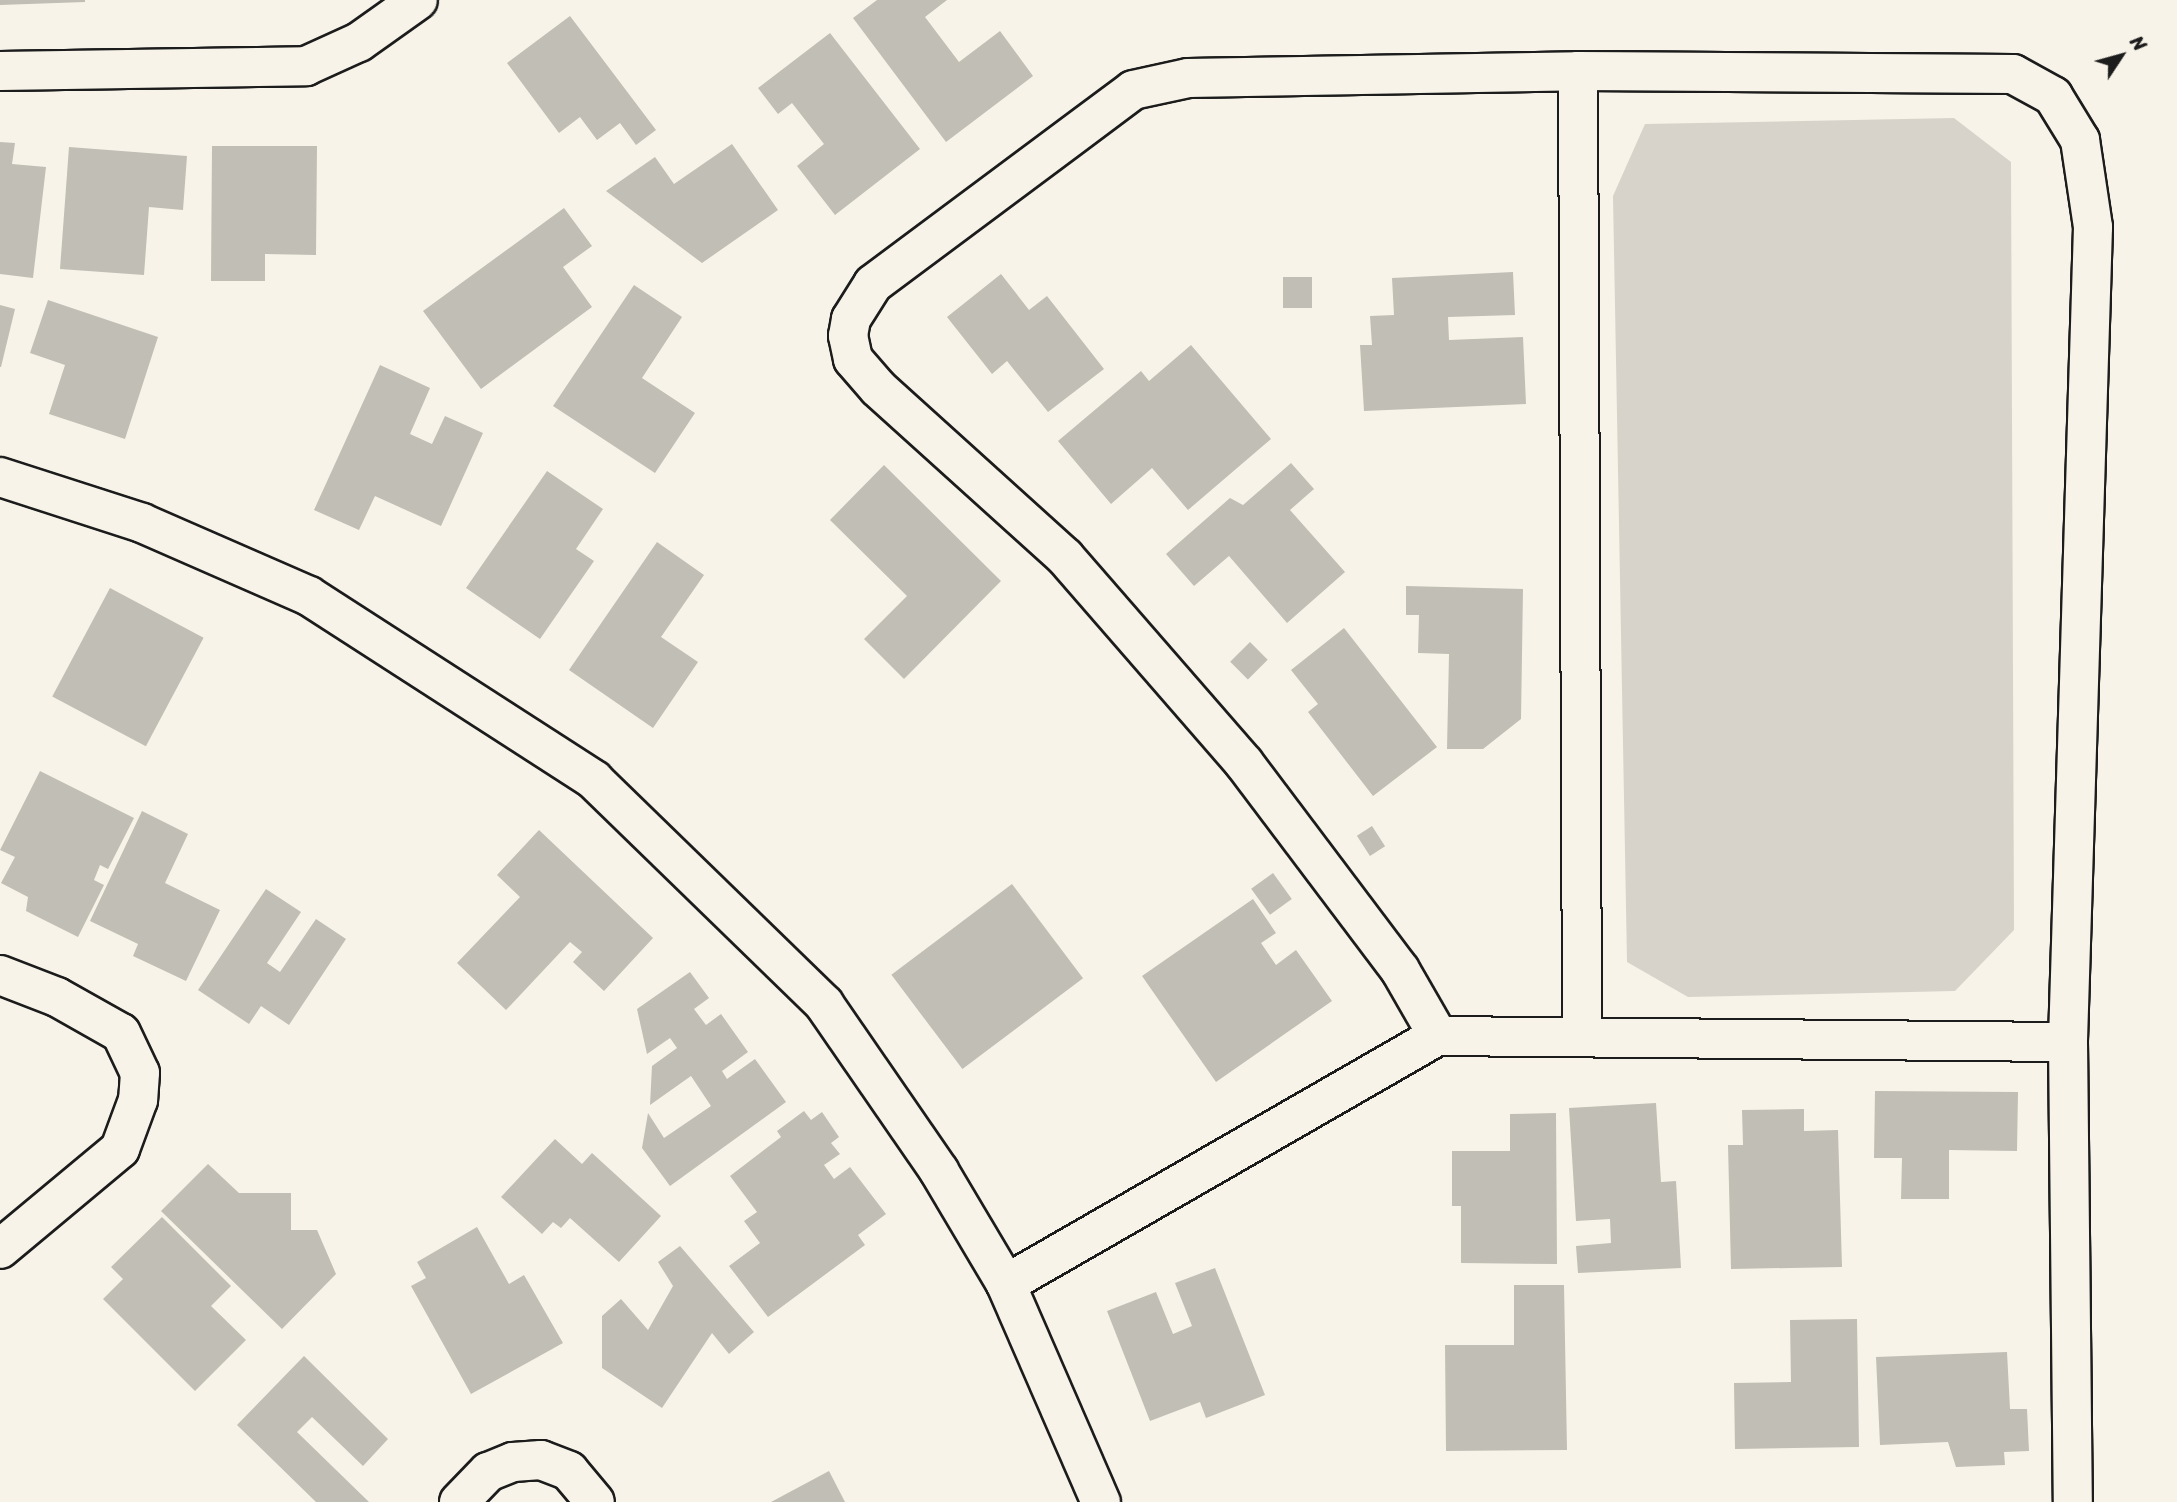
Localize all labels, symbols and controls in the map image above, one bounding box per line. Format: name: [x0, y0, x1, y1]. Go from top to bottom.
north arrow: [2086, 21, 2156, 91]
text: N: [2121, 28, 2156, 58]

